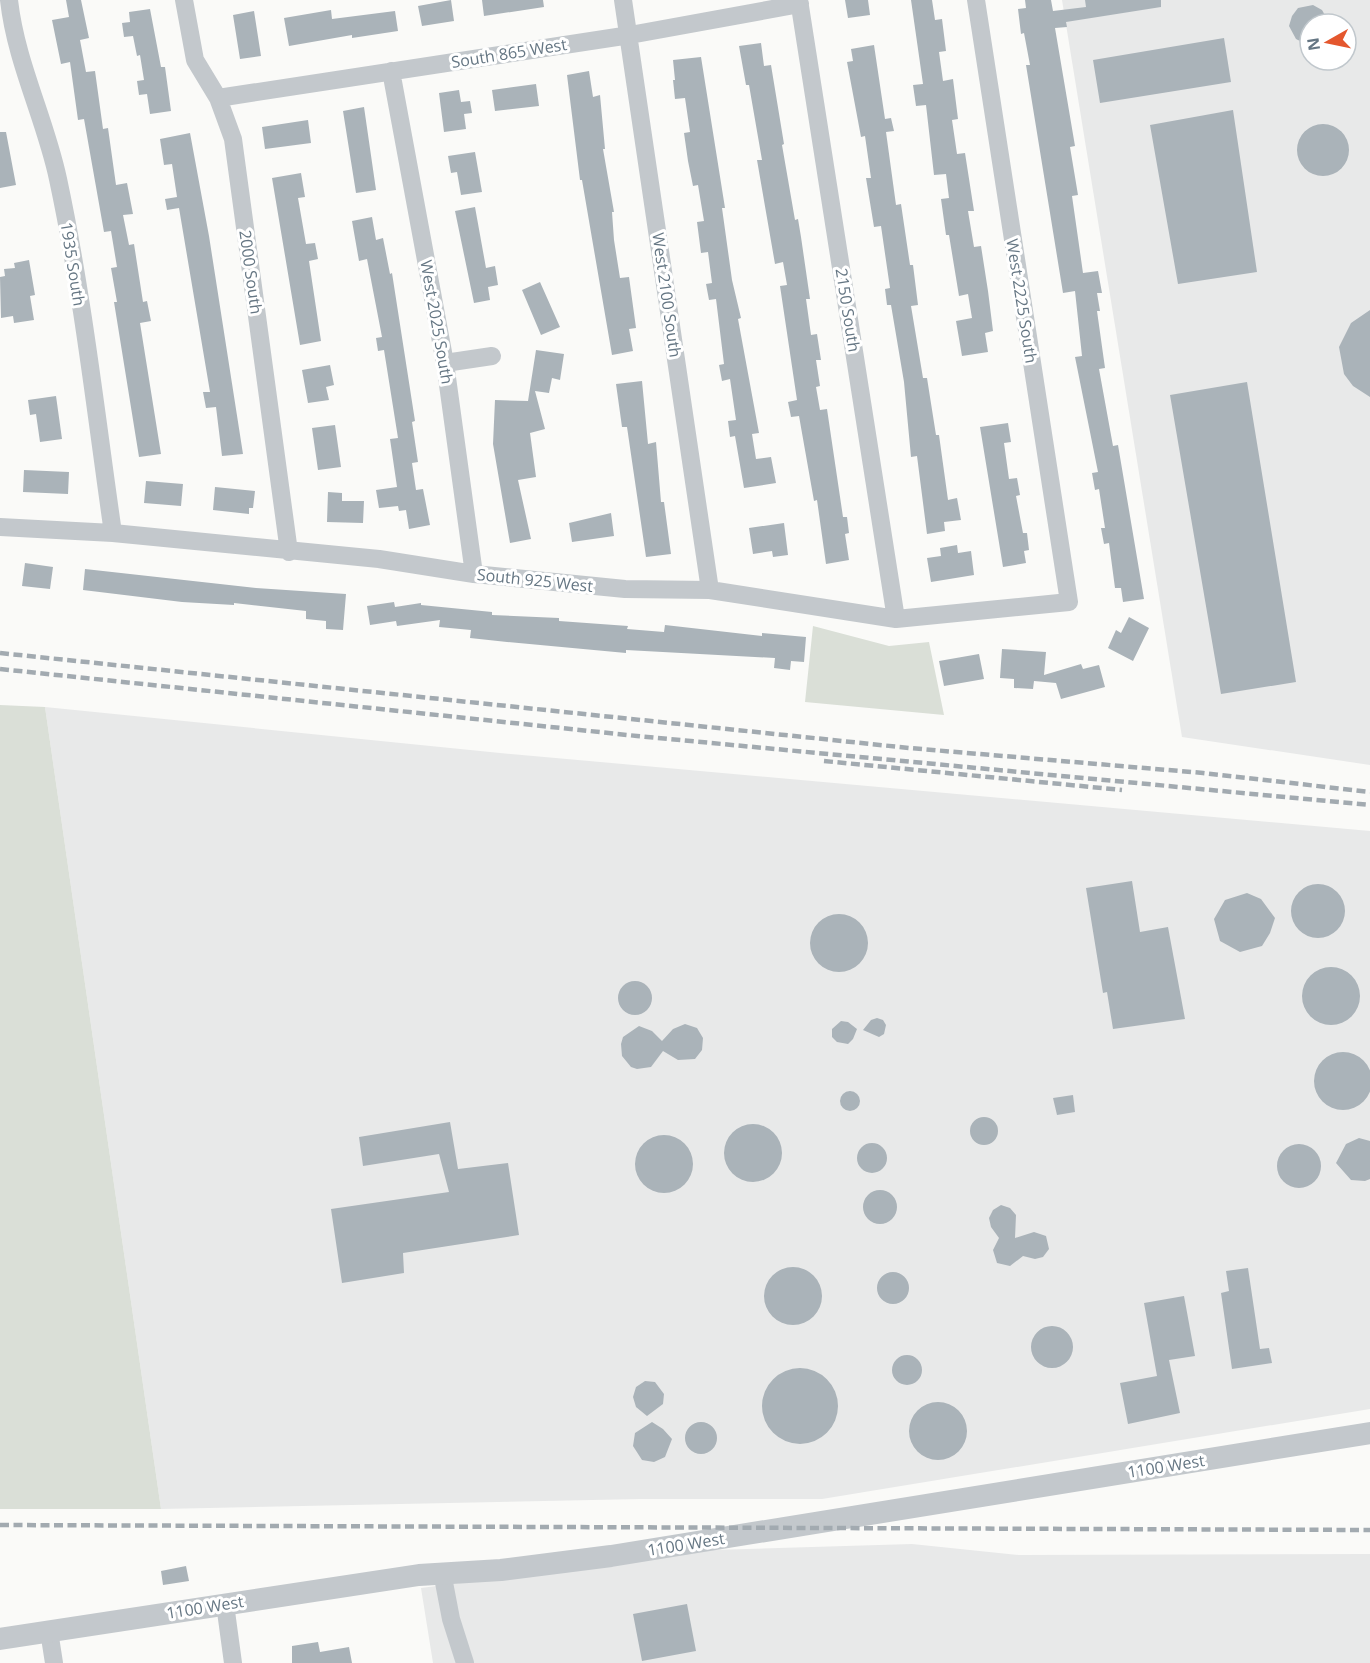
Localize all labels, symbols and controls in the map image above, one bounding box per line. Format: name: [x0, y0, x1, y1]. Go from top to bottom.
north arrow: [1298, 12, 1358, 72]
street label: South 865 West: [450, 33, 569, 73]
text: N: [1301, 36, 1325, 52]
street label: 1935 South: [56, 221, 90, 307]
street label: 2000 South: [234, 229, 268, 315]
street label: West 2100 South: [647, 231, 687, 359]
street label: West 2225 South: [1001, 237, 1043, 365]
street label: West 2025 South: [415, 258, 459, 386]
street label: 2150 South: [831, 267, 865, 353]
street label: South 925 West: [476, 563, 594, 597]
street label: 1100 West: [1126, 1449, 1206, 1483]
street label: 1100 West: [646, 1527, 726, 1561]
street label: 1100 West: [165, 1590, 245, 1624]

